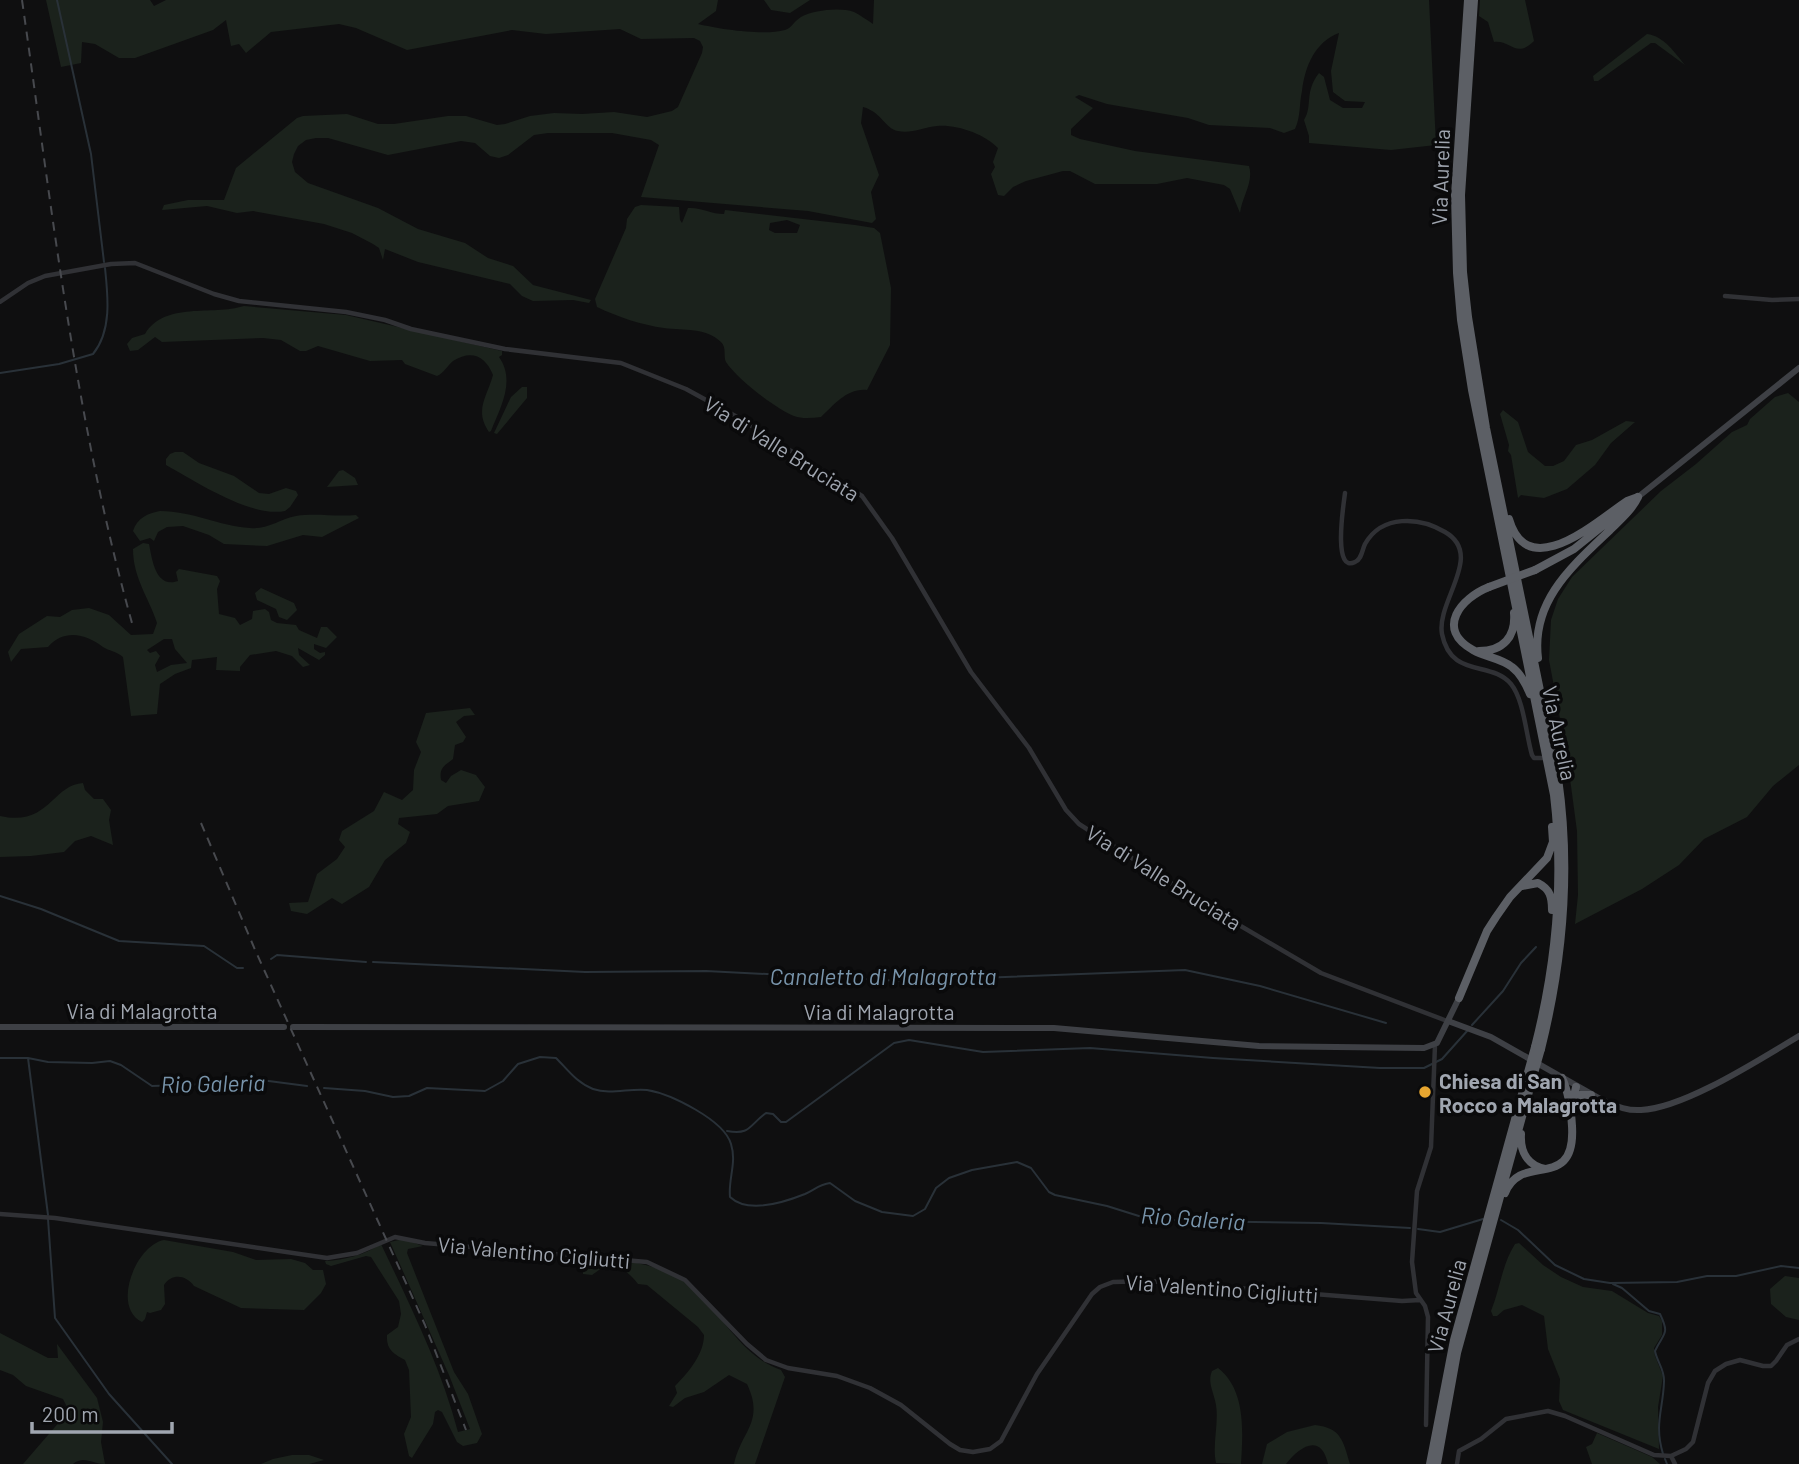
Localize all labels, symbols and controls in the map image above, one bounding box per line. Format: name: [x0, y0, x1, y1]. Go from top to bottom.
street label: Via Aurelia: [1426, 128, 1454, 226]
street label: Via di Valle Bruciata: [700, 390, 864, 506]
street label: Via Aurelia: [1538, 683, 1582, 783]
street label: Via di Valle Bruciata: [1082, 819, 1246, 935]
water label: Canaletto di Malagrotta: [769, 962, 997, 990]
street label: Via di Malagrotta: [66, 998, 218, 1023]
street label: Via di Malagrotta: [803, 999, 955, 1024]
water label: Rio Galeria: [160, 1068, 266, 1098]
place label: Chiesa di San Rocco a Malagrotta: [1439, 1068, 1617, 1117]
marker: Chiesa di San Rocco a Malagrotta: [1417, 1084, 1433, 1100]
water label: Rio Galeria: [1140, 1200, 1246, 1236]
street label: Via Valentino Cigliutti: [437, 1231, 631, 1273]
street label: Via Aurelia: [1421, 1256, 1471, 1356]
street label: Via Valentino Cigliutti: [1125, 1269, 1319, 1307]
scale bar: [32, 1390, 172, 1434]
text: 200 m: [42, 1401, 99, 1426]

